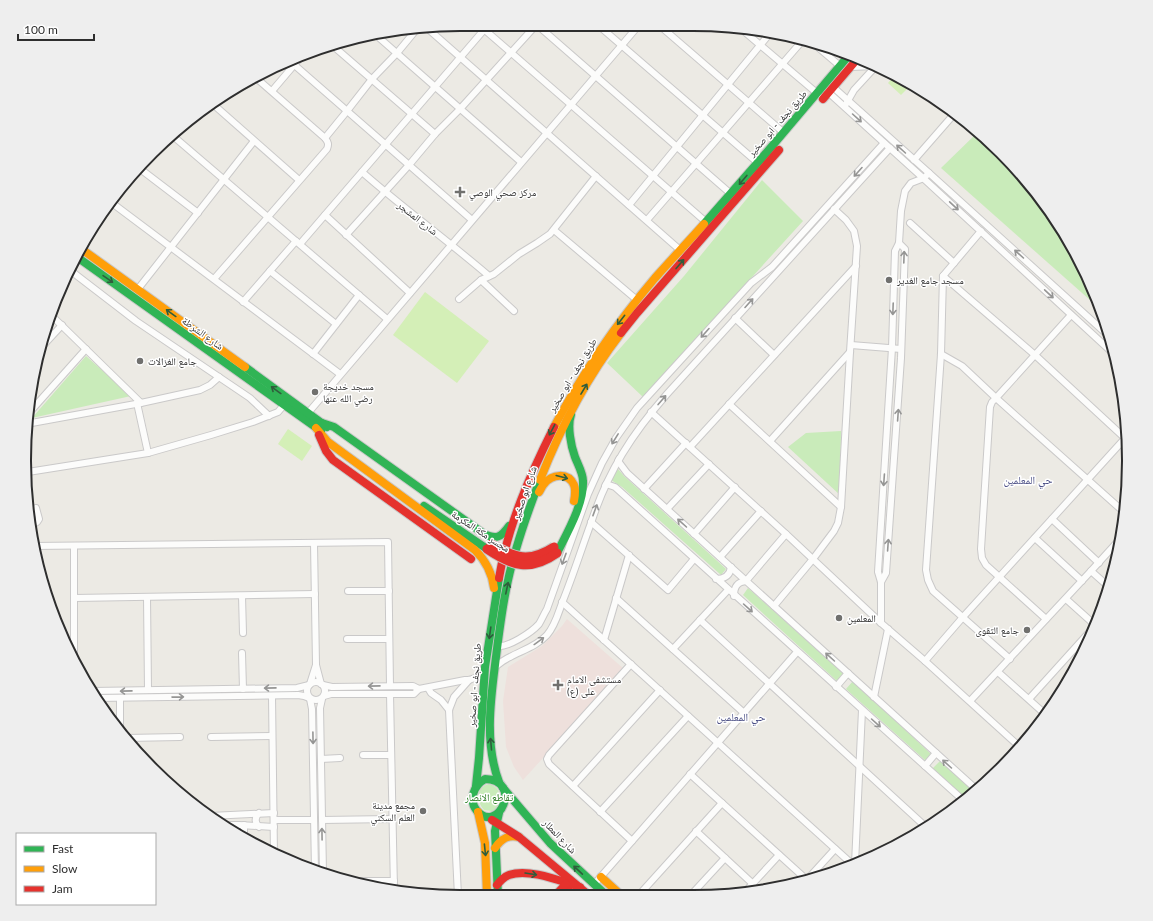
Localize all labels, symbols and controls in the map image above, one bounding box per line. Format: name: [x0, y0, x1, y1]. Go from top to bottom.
scale bar: [18, 16, 94, 42]
text: 100 m: [24, 22, 58, 37]
street label: طريق نجف - ابو صخير: [744, 87, 810, 160]
one-way arrow: [852, 114, 862, 123]
one-way arrow: [897, 145, 907, 154]
one-way arrow: [853, 167, 863, 177]
one-way arrow: [739, 174, 748, 185]
marker: مركز صحي الوصي: [454, 186, 466, 198]
place label: مركز صحي الوصي: [469, 186, 537, 201]
street label: شارع المشجر: [394, 198, 441, 238]
one-way arrow: [948, 201, 958, 210]
one-way arrow: [1014, 250, 1024, 259]
one-way arrow: [901, 251, 908, 264]
one-way arrow: [676, 259, 685, 269]
place label: مسجد جامع الغدير: [896, 274, 964, 287]
one-way arrow: [103, 275, 114, 283]
marker: مسجد جامع الغدير: [884, 275, 894, 285]
one-way arrow: [1044, 289, 1054, 299]
one-way arrow: [745, 298, 754, 308]
one-way arrow: [890, 302, 897, 315]
one-way arrow: [166, 309, 177, 317]
street label: شارع الشرطة: [180, 314, 226, 353]
one-way arrow: [617, 314, 625, 325]
one-way arrow: [700, 328, 709, 338]
street label: طريق نجف - ابو صخير: [545, 336, 600, 415]
place label: جامع الغزالات: [148, 355, 197, 368]
marker: جامع الغزالات: [135, 356, 145, 366]
place label: مسجد خديجة رضي الله عنها: [323, 380, 374, 407]
one-way arrow: [581, 383, 589, 395]
one-way arrow: [271, 386, 282, 394]
marker: مسجد خديجة رضي الله عنها: [310, 387, 320, 397]
one-way arrow: [657, 395, 666, 405]
one-way arrow: [894, 409, 901, 422]
one-way arrow: [548, 424, 556, 436]
one-way arrow: [611, 434, 619, 445]
street label: شارع ابو صخير: [509, 464, 540, 523]
district label: حي المعلمین: [1003, 473, 1053, 489]
one-way arrow: [556, 474, 569, 482]
one-way arrow: [881, 474, 888, 487]
one-way arrow: [592, 504, 600, 516]
street label: مجسر مكة المكرمة: [450, 508, 513, 555]
one-way arrow: [678, 519, 688, 528]
one-way arrow: [885, 539, 892, 552]
one-way arrow: [560, 553, 568, 565]
one-way arrow: [504, 582, 512, 595]
one-way arrow: [743, 603, 753, 612]
place label: المعلمين: [847, 612, 876, 625]
marker: المعلمين: [834, 613, 844, 623]
place label: جامع التقوى: [975, 624, 1020, 637]
marker: جامع التقوى: [1022, 625, 1032, 635]
one-way arrow: [485, 626, 493, 639]
one-way arrow: [534, 637, 545, 645]
street label: طريق نجف - ابو صخير: [465, 642, 484, 728]
one-way arrow: [825, 653, 836, 662]
place label: مستشفی الامام علی (ع): [567, 673, 622, 698]
marker: مستشفی الامام علی (ع): [552, 679, 564, 691]
one-way arrow: [368, 682, 381, 690]
one-way arrow: [264, 685, 277, 692]
one-way arrow: [120, 687, 133, 695]
one-way arrow: [171, 693, 184, 701]
district label: حي المعلمين: [716, 710, 766, 726]
one-way arrow: [871, 718, 881, 727]
one-way arrow: [309, 731, 317, 744]
one-way arrow: [487, 738, 494, 751]
one-way arrow: [942, 759, 953, 768]
park label: تقاطع الانصار: [464, 791, 513, 804]
place label: مجمع مدينة العلم السكني: [371, 799, 415, 826]
marker: مجمع مدينة العلم السكني: [418, 806, 428, 816]
street label: شارع المطار: [539, 816, 579, 857]
one-way arrow: [318, 828, 326, 841]
legend: [16, 833, 156, 905]
text: Fast: [52, 841, 74, 856]
one-way arrow: [481, 843, 488, 856]
text: Slow: [52, 861, 78, 876]
one-way arrow: [574, 866, 584, 875]
one-way arrow: [524, 870, 537, 878]
text: Jam: [52, 881, 73, 896]

